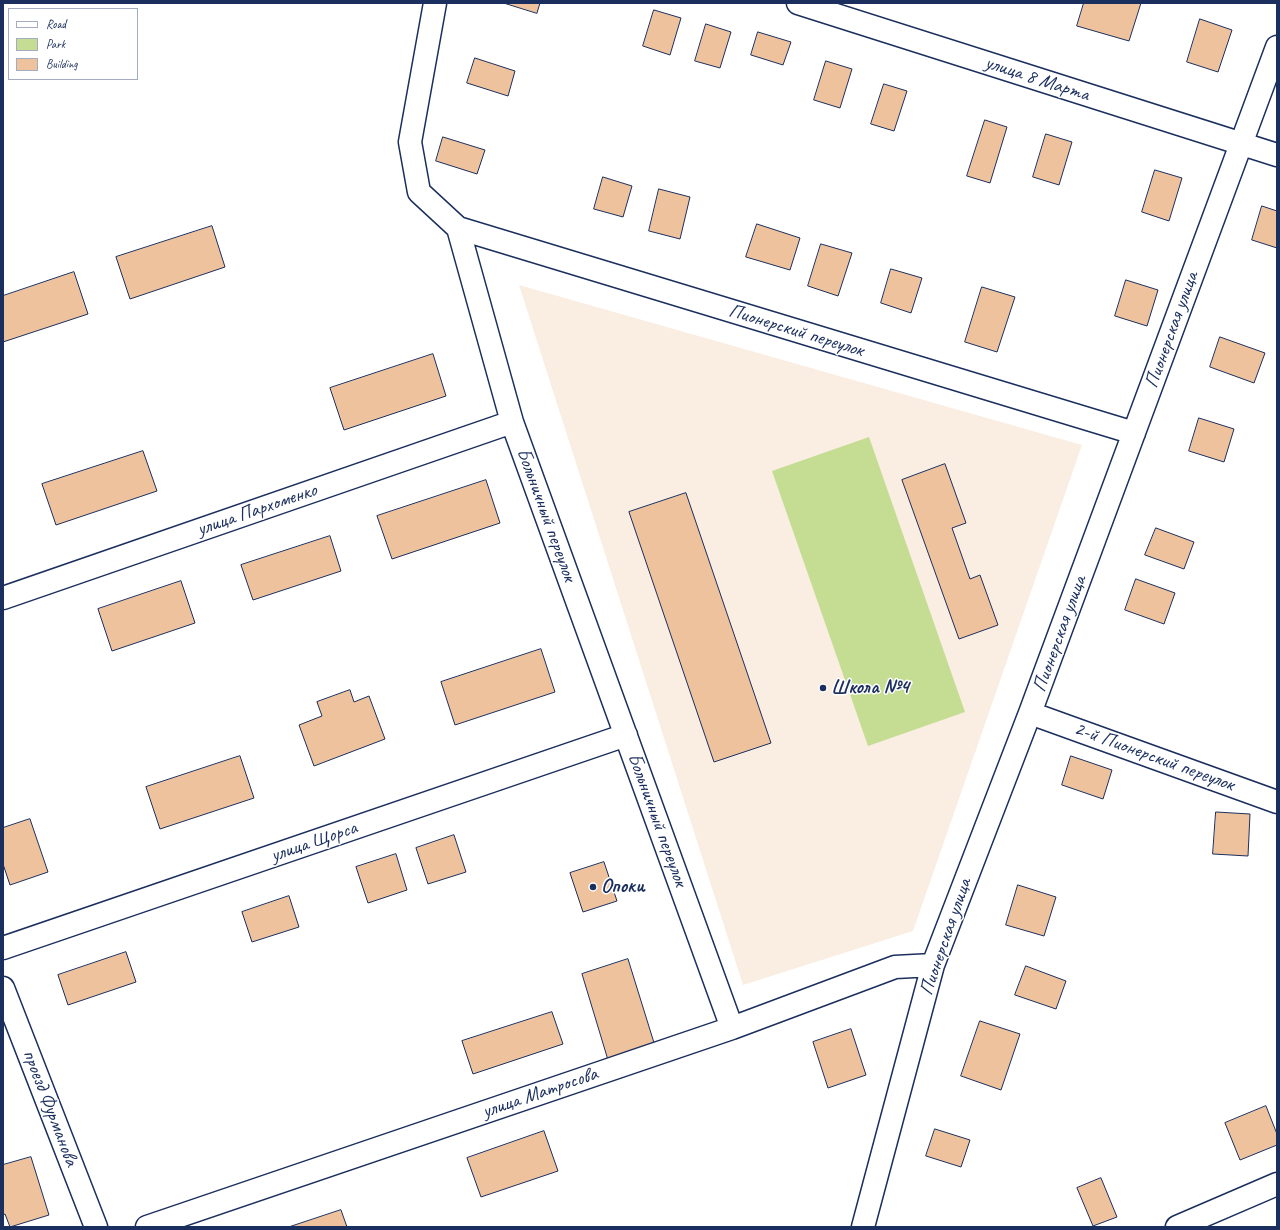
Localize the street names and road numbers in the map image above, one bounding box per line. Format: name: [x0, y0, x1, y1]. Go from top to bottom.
street label: улица 8 Марта: [982, 51, 1092, 107]
street label: Пионерская улица: [1140, 269, 1204, 391]
street label: Пионерский переулок: [726, 299, 866, 363]
street label: Больничный переулок: [511, 445, 581, 585]
street label: улица Пархоменко: [194, 478, 320, 542]
street label: Пионерская улица: [1028, 573, 1092, 695]
street label: 2-й Пионерский переулок: [1071, 717, 1237, 797]
street label: Больничный переулок: [622, 750, 692, 890]
street label: улица Щорса: [268, 816, 360, 868]
street label: Пионерская улица: [915, 875, 977, 999]
street label: проезд Фурманова: [17, 1046, 83, 1170]
street label: улица Матросова: [479, 1062, 601, 1124]

